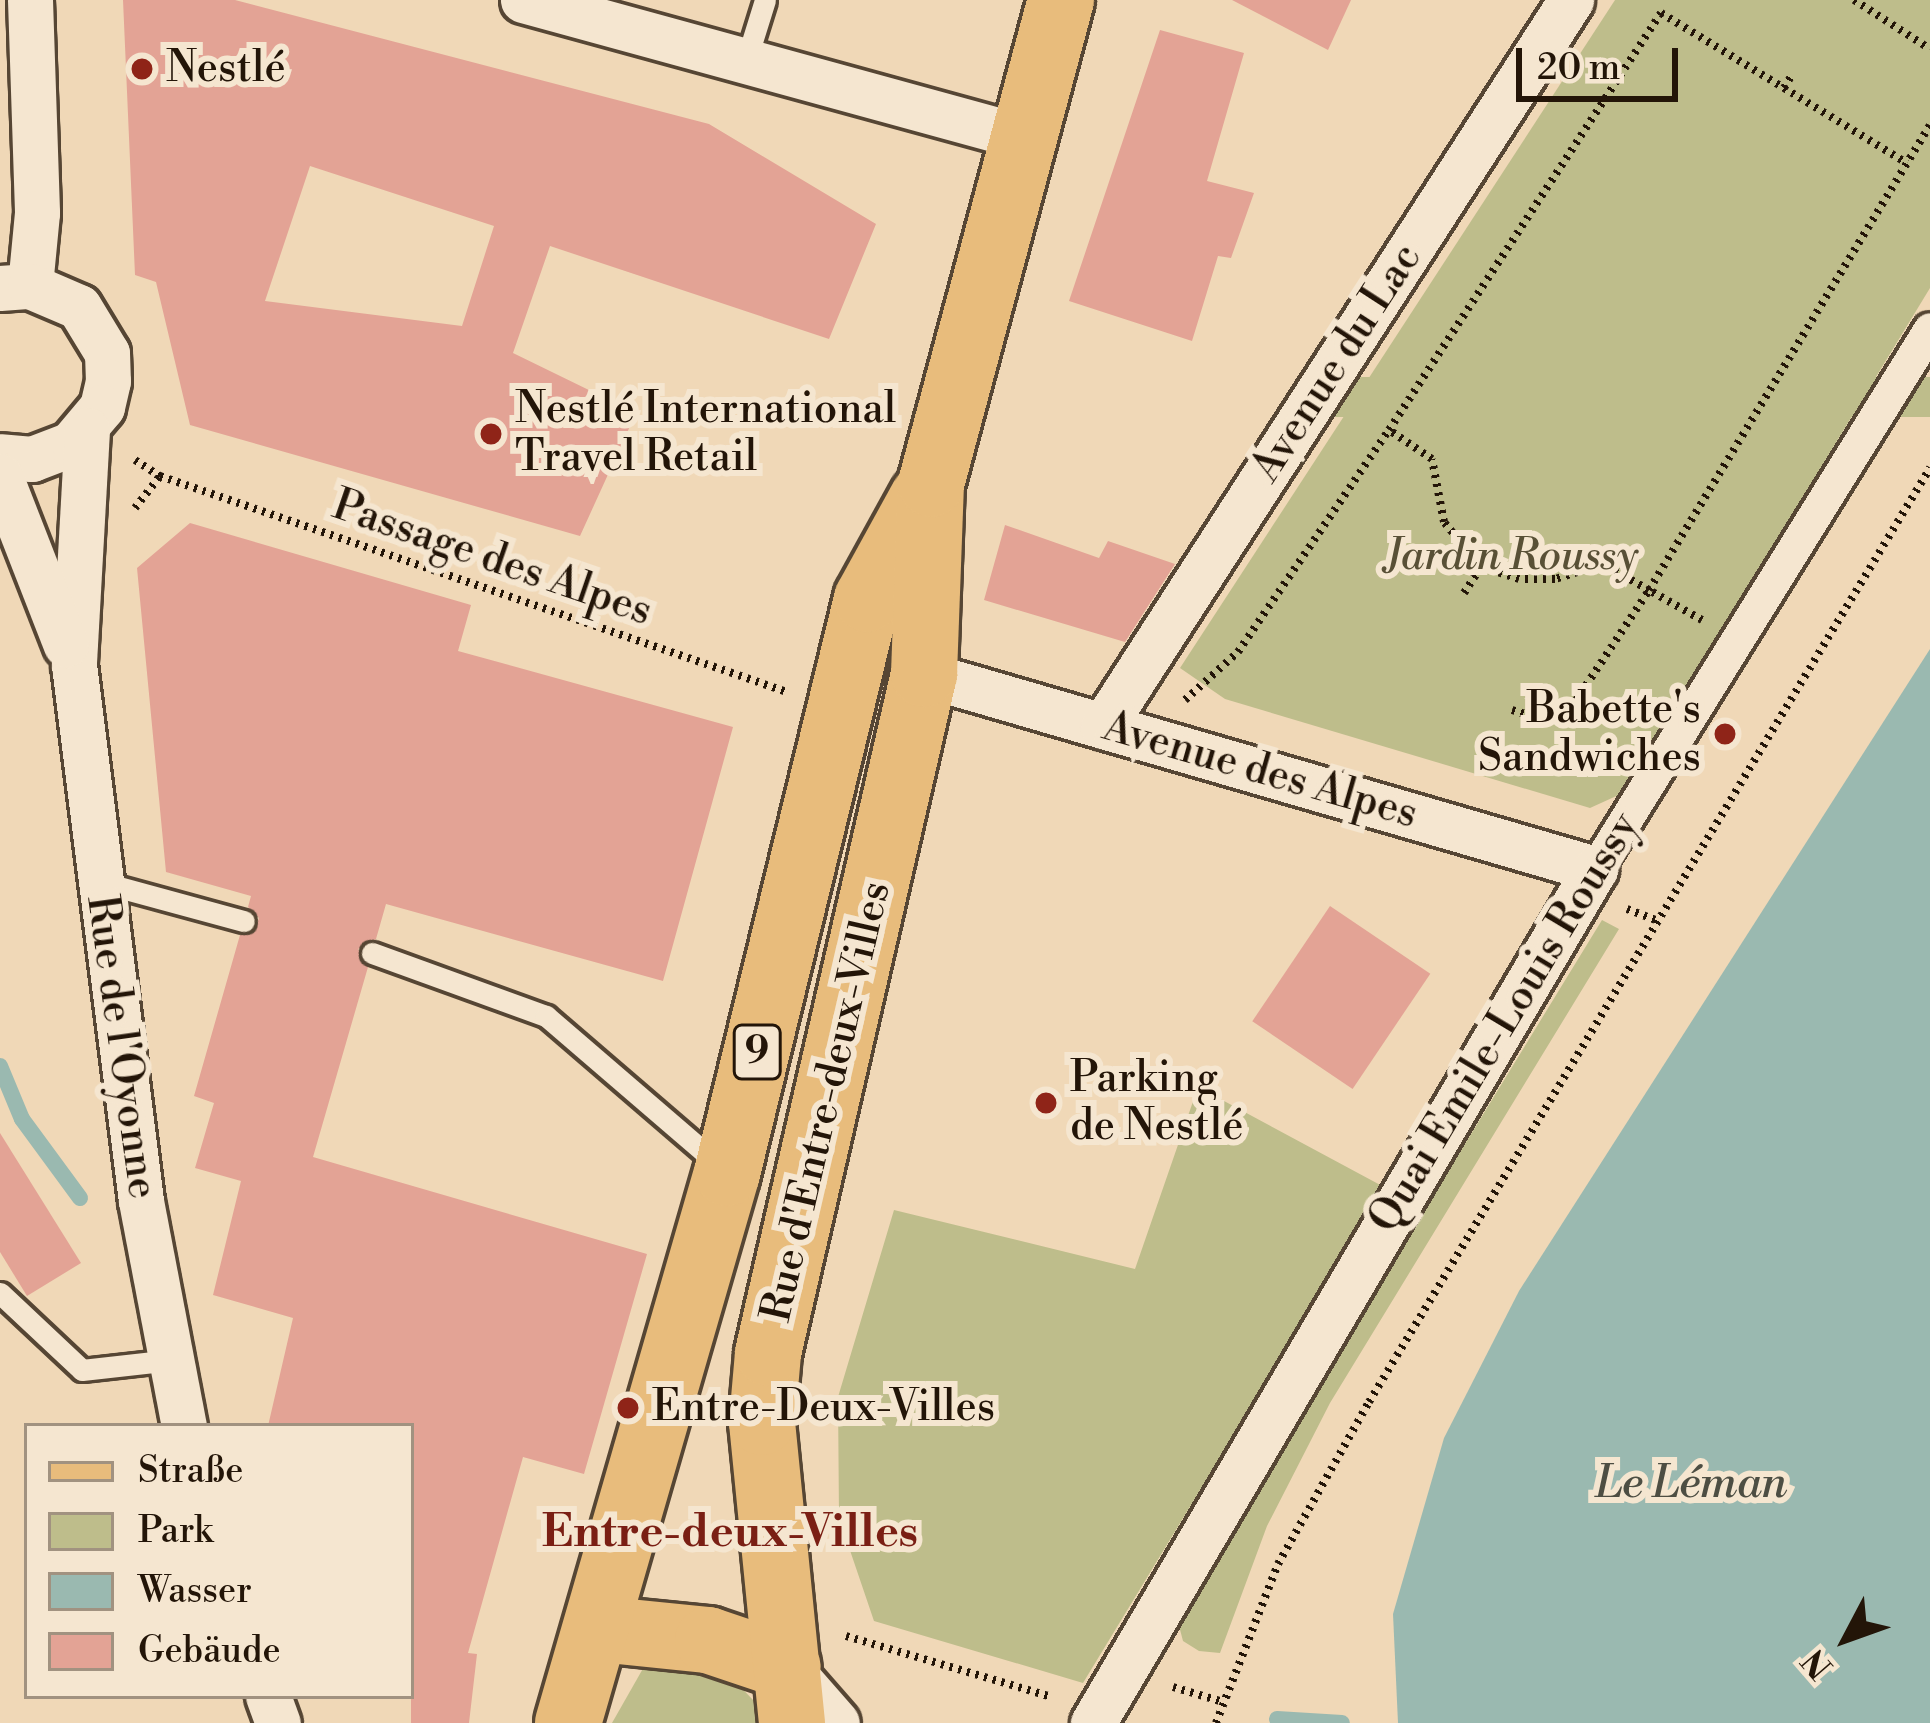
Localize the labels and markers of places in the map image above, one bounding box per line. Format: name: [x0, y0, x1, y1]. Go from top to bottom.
place label: Nestlé: [166, 44, 286, 94]
marker: Nestlé: [129, 56, 155, 82]
place label: Nestlé International Travel Retail: [515, 385, 896, 484]
marker: Nestlé International Travel Retail: [478, 421, 504, 447]
place label: Babette's Sandwiches: [1478, 685, 1701, 783]
marker: Babette's Sandwiches: [1712, 721, 1738, 747]
place label: Parking de Nestlé: [1070, 1054, 1243, 1152]
marker: Parking de Nestlé: [1033, 1090, 1059, 1116]
place label: Entre-Deux-Villes: [652, 1383, 995, 1433]
marker: Entre-Deux-Villes: [615, 1395, 641, 1421]

